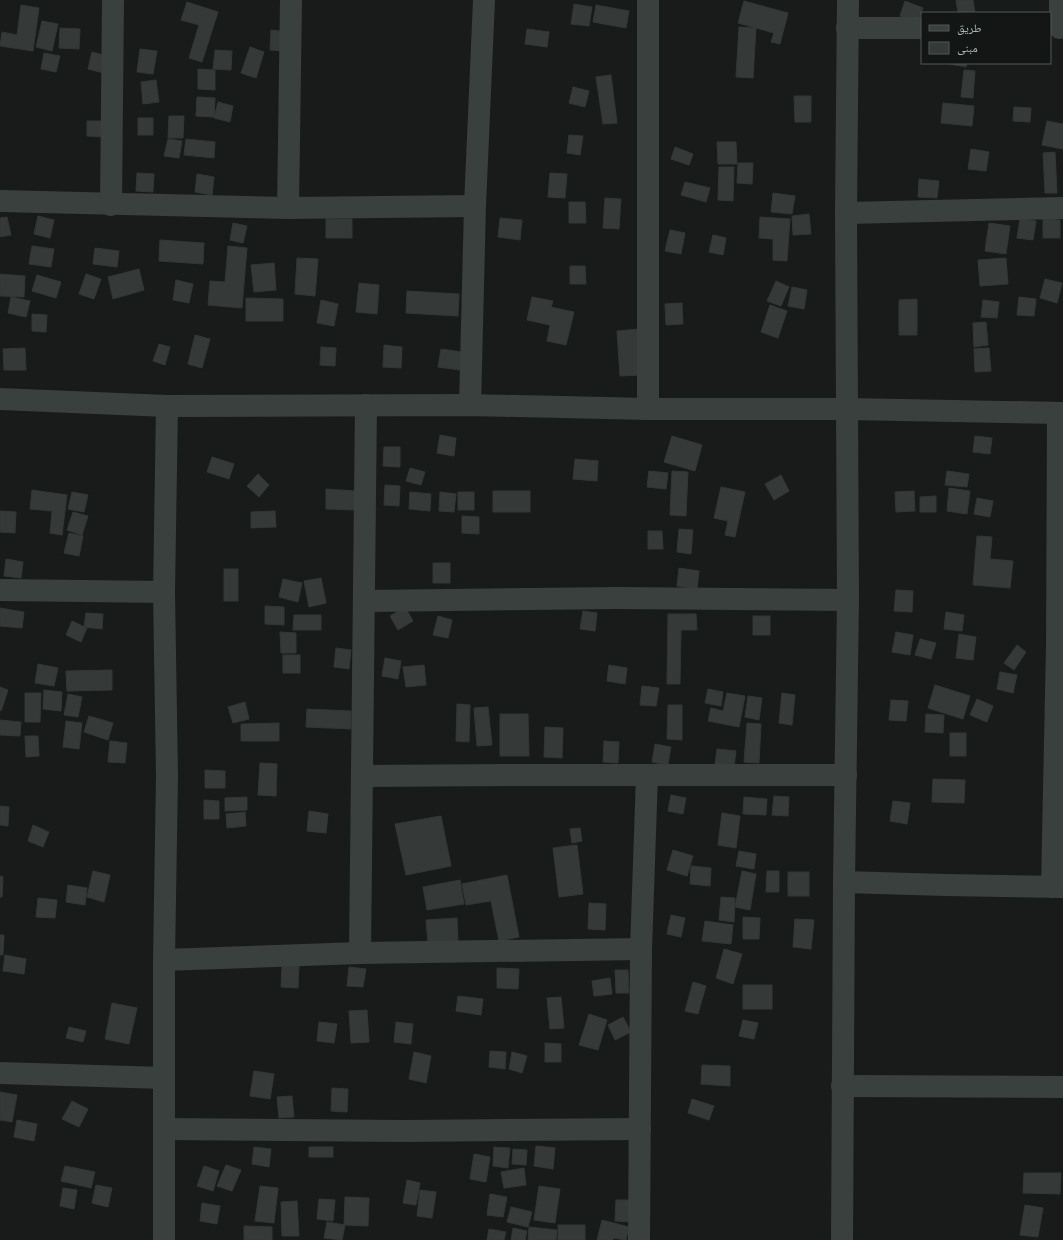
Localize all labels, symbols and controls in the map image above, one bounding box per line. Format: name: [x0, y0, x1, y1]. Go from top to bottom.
legend: [921, 12, 1051, 64]
text: طريق: [957, 20, 982, 35]
text: مبنى: [957, 40, 978, 55]

